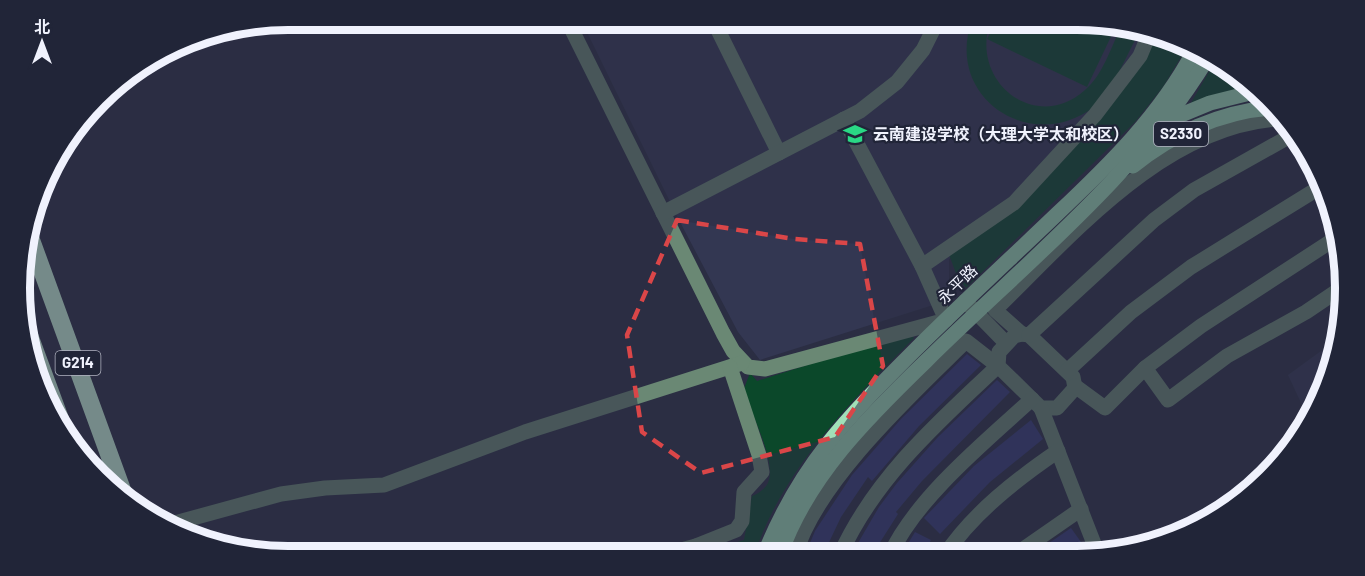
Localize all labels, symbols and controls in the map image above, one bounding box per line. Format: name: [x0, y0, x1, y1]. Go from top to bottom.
north arrow: [12, 12, 72, 72]
text: 北: [34, 17, 50, 36]
school or university icon: 云南建设学校（大理大学太和校区）: [842, 121, 868, 147]
road number: S2330: [1154, 122, 1208, 146]
place label: 云南建设学校（大理大学太和校区）: [873, 124, 1129, 143]
street label: 永平路: [933, 260, 981, 307]
road number: G214: [56, 351, 100, 375]

